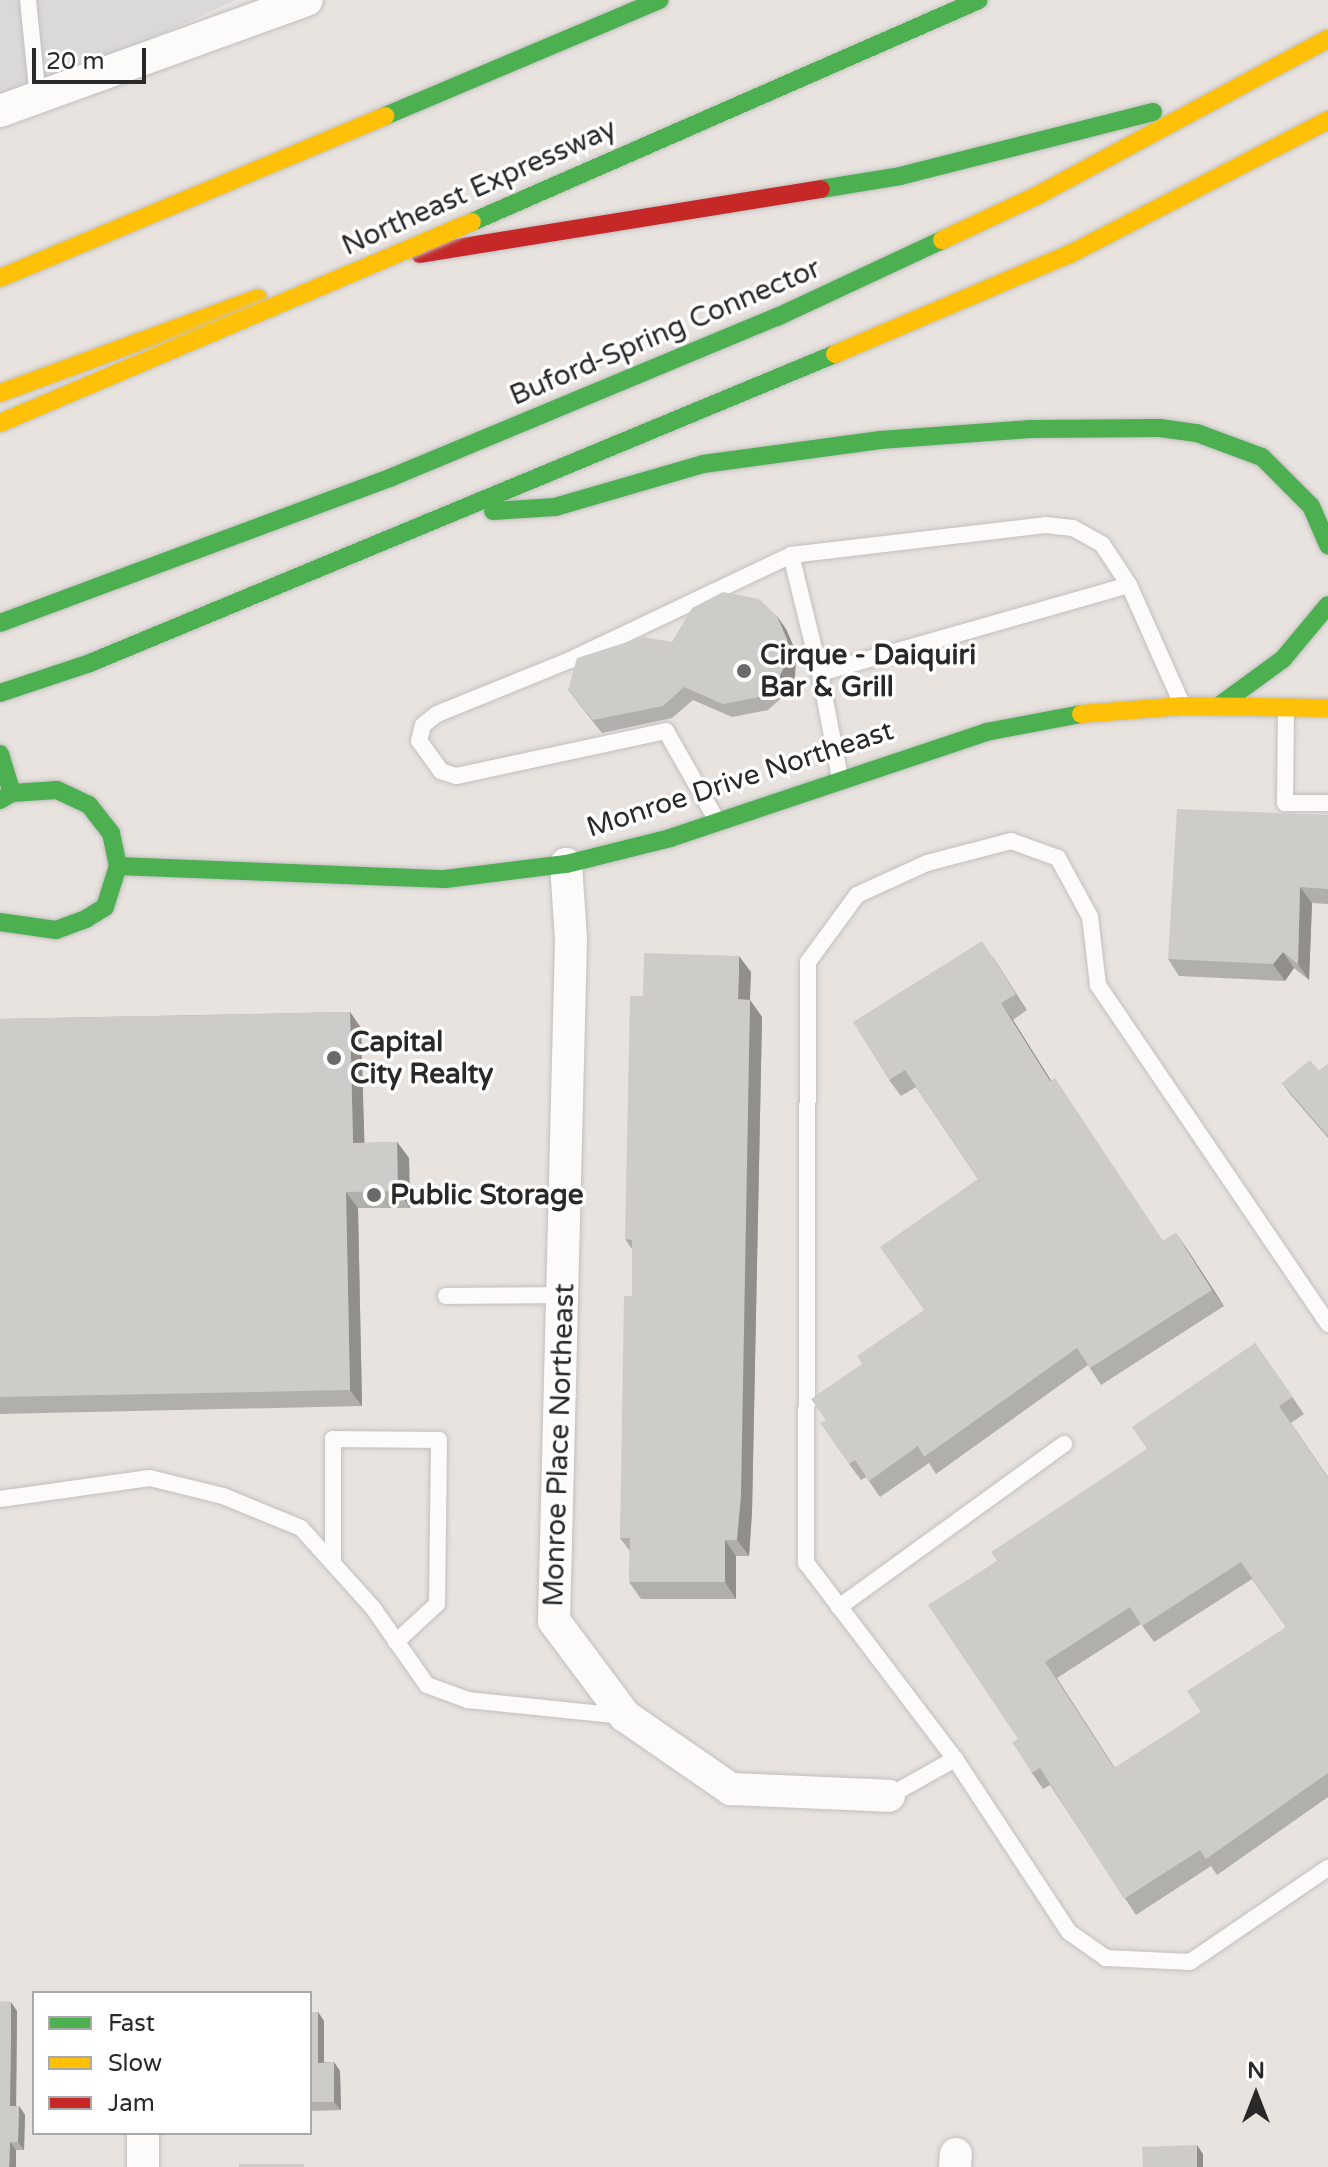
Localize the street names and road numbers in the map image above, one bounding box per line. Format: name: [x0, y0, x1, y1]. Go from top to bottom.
street label: Northeast Expressway: [337, 111, 621, 263]
street label: Buford-Spring Connector: [505, 251, 825, 413]
street label: Monroe Drive Northeast: [582, 713, 898, 845]
street label: Monroe Place Northeast: [537, 1283, 581, 1607]

